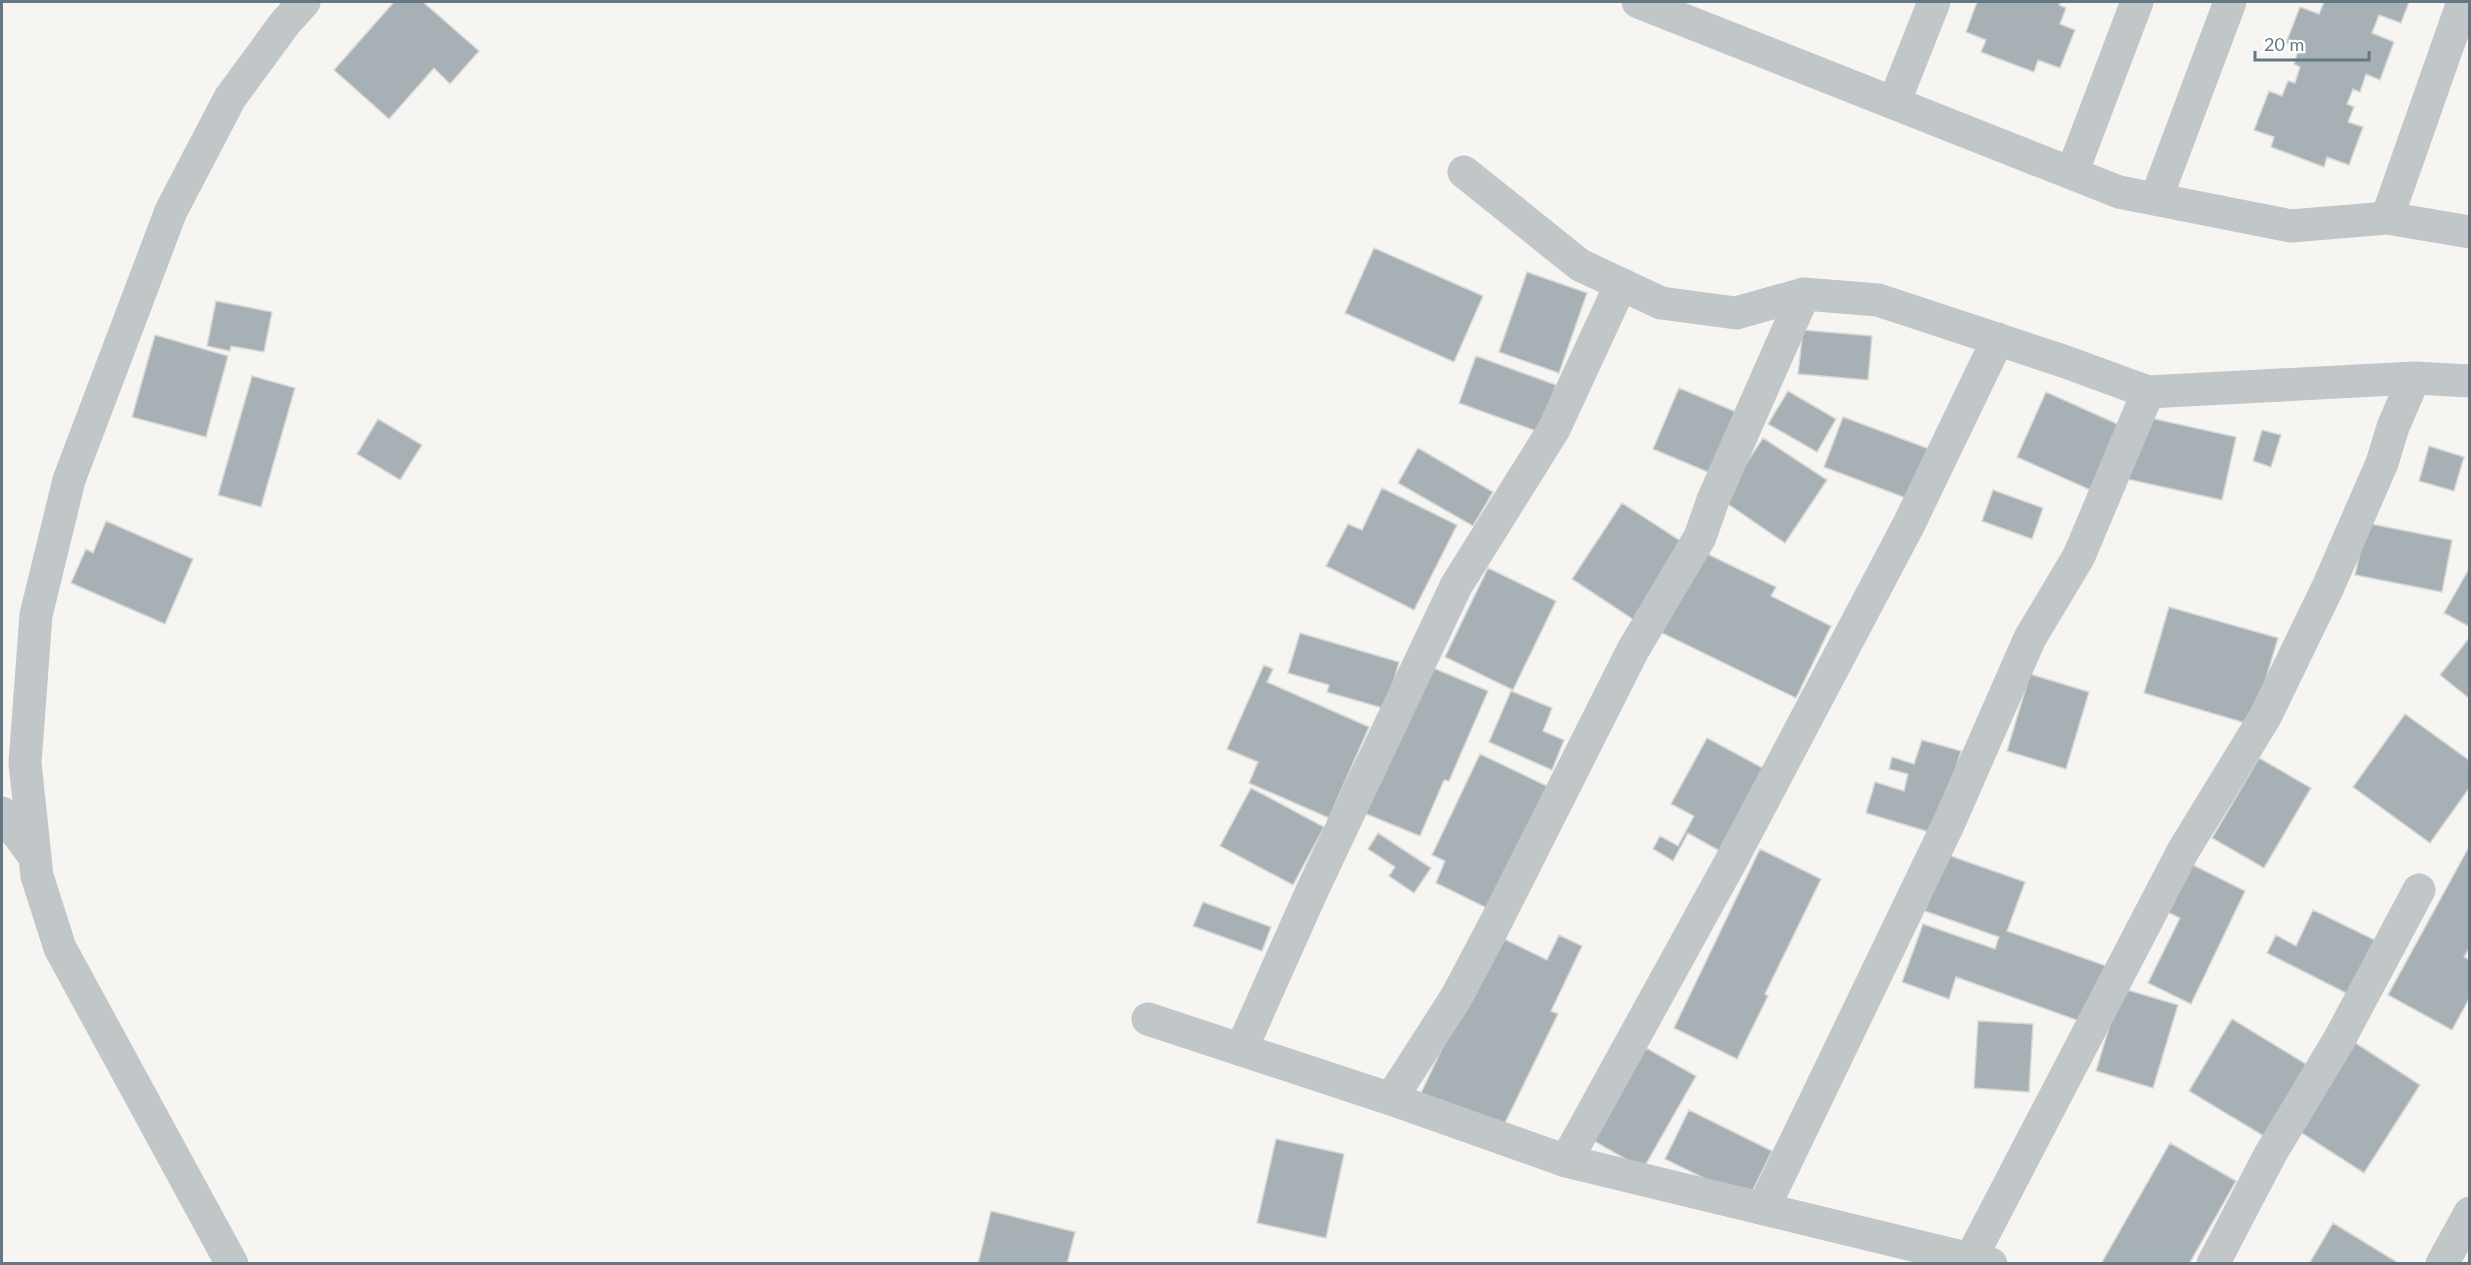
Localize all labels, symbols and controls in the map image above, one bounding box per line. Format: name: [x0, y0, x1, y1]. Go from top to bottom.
scale bar: [2255, 24, 2369, 62]
text: 20 m: [2264, 33, 2304, 55]

